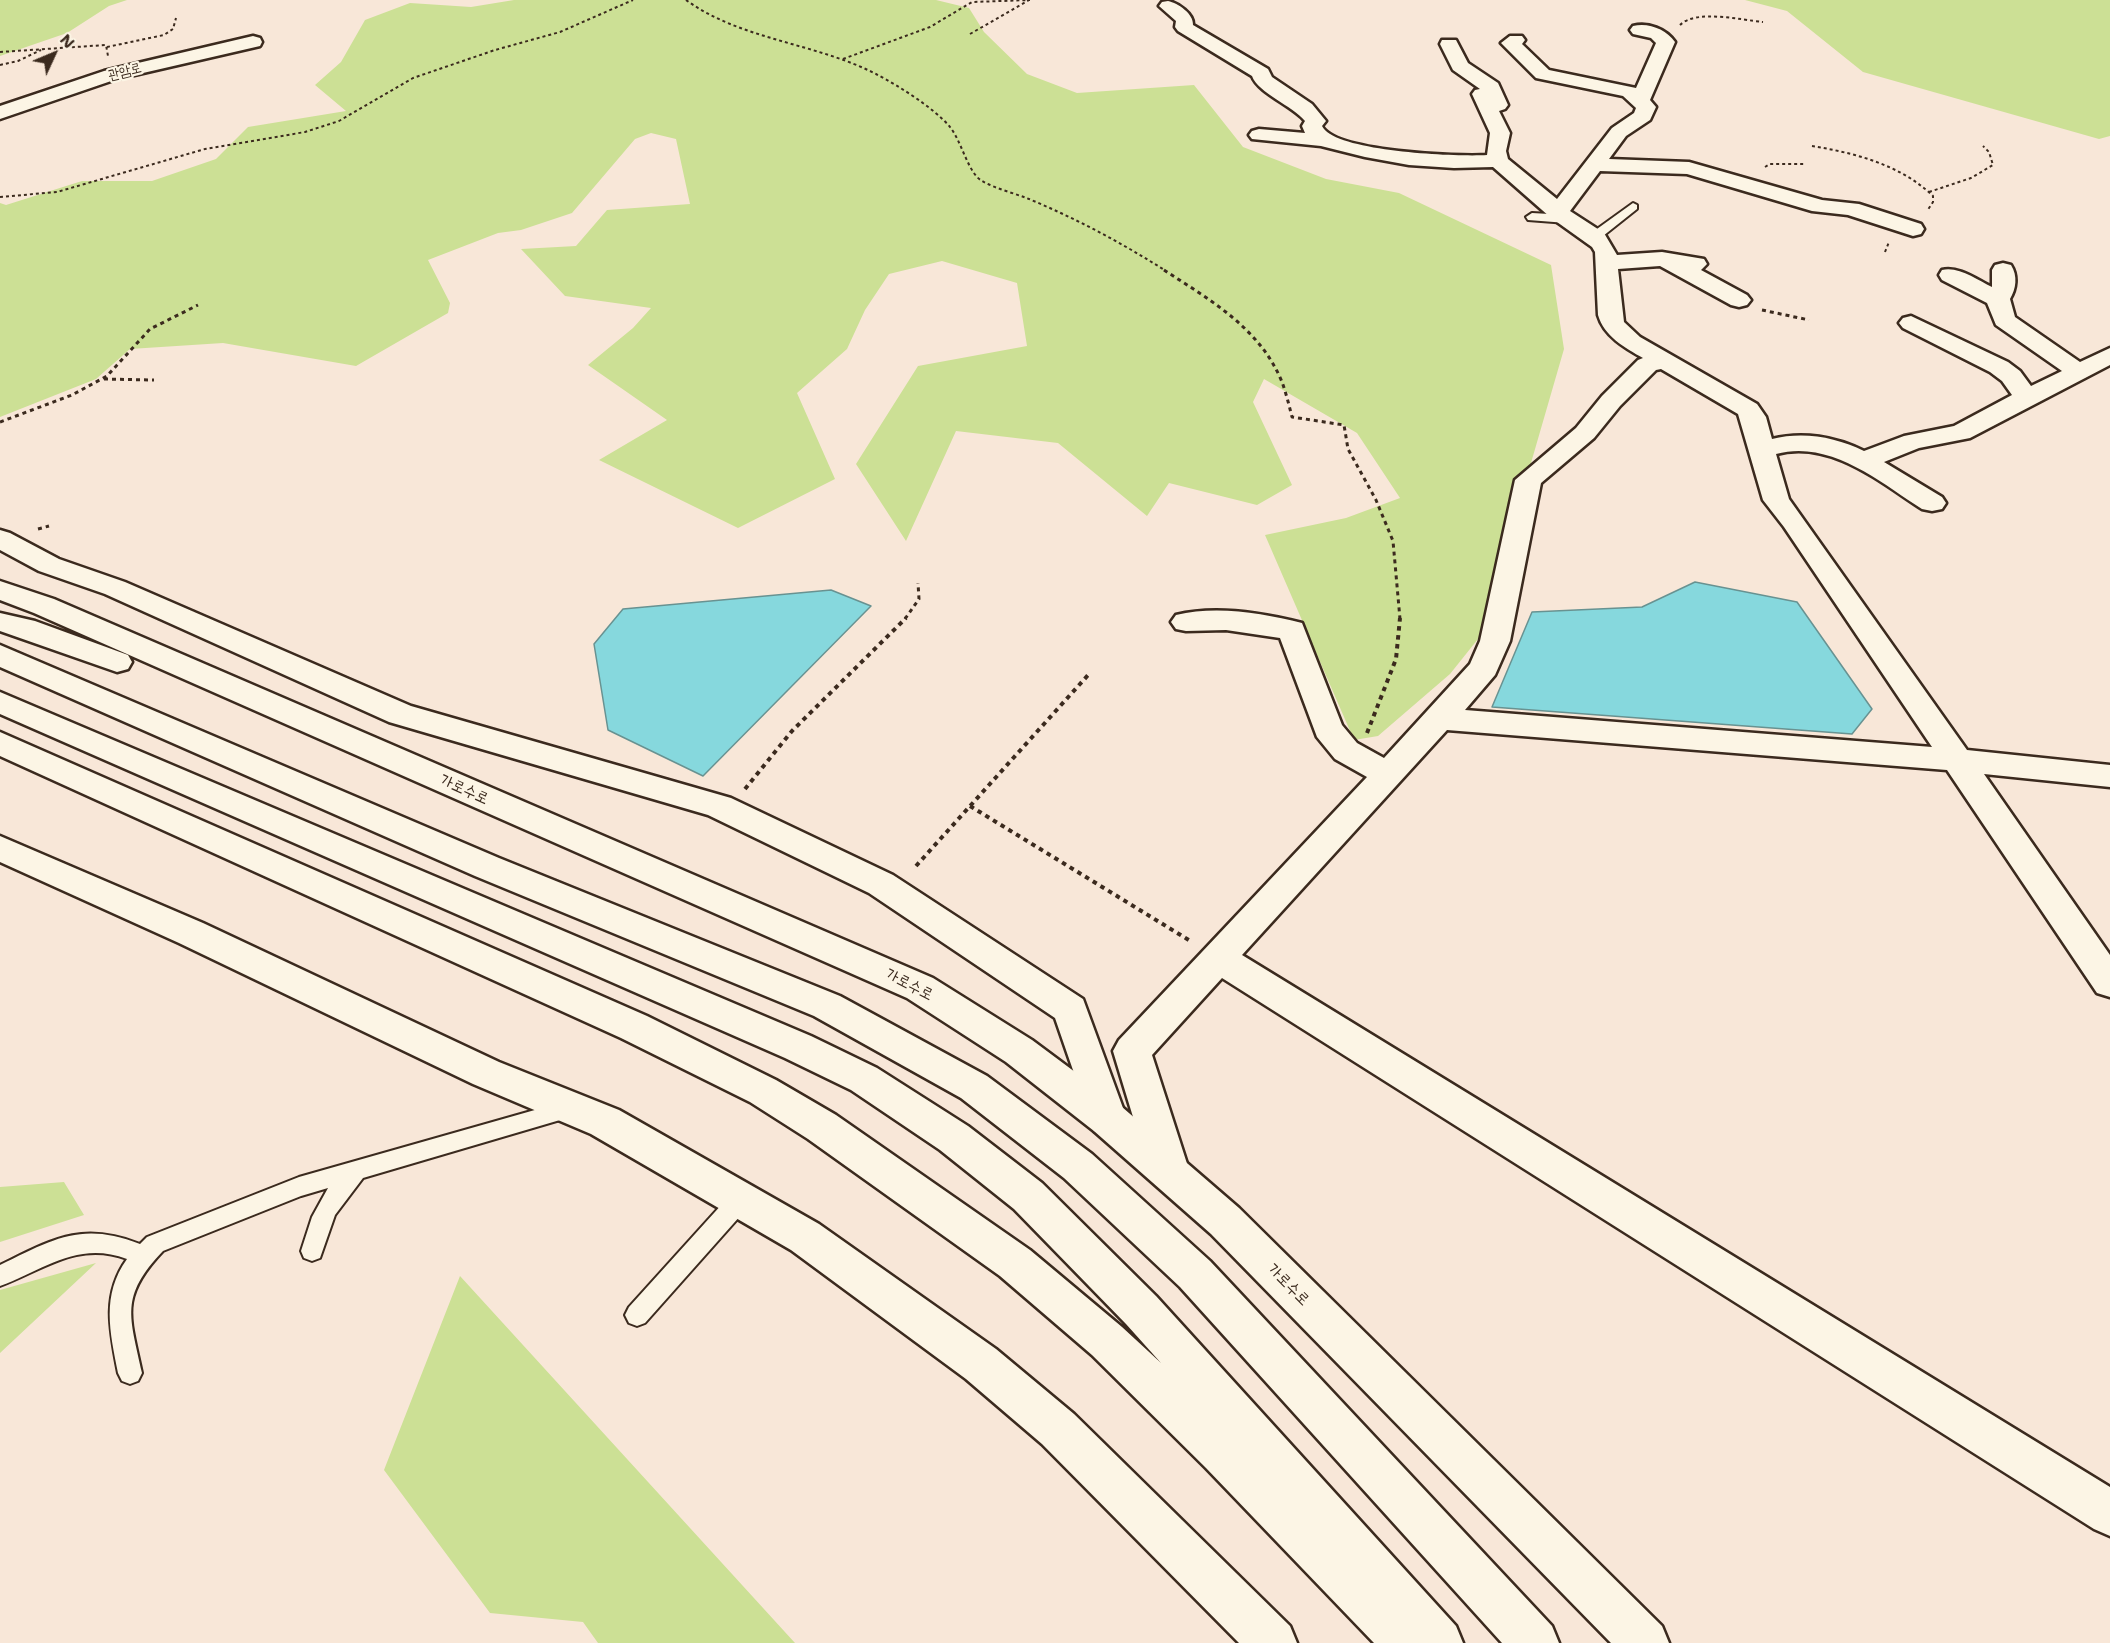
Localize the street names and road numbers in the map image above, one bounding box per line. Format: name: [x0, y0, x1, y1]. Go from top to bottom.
street label: 관암로: [107, 60, 143, 84]
street label: 가로수로: [437, 771, 491, 809]
street label: 가로수로: [882, 965, 936, 1005]
street label: 가로수로: [1263, 1260, 1313, 1310]

